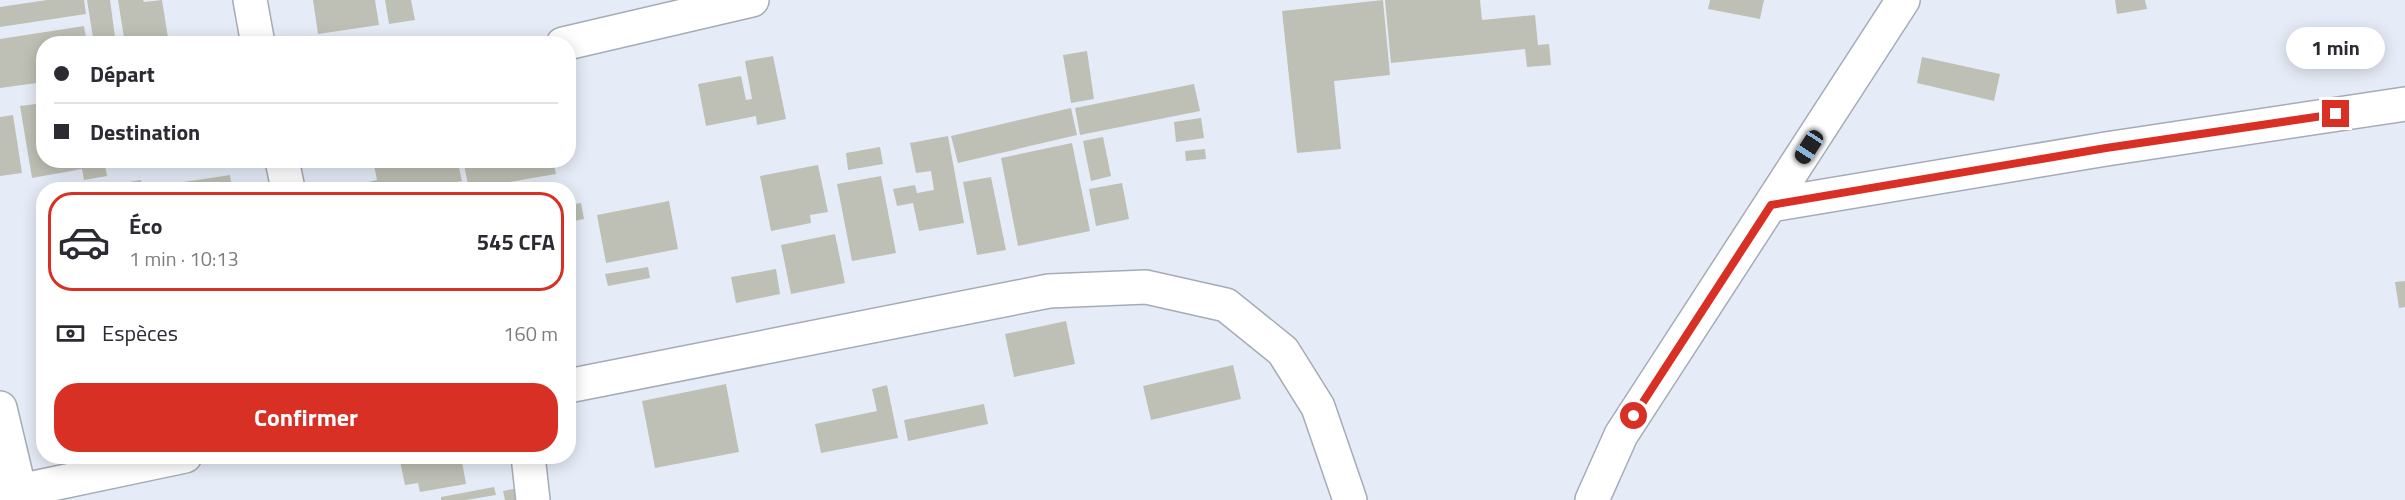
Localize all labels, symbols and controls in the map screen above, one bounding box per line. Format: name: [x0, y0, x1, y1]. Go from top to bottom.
callout: 1 min: [2286, 27, 2386, 69]
text: 1 min: [2311, 32, 2360, 63]
text: Départ: [90, 57, 155, 91]
route end: [2322, 100, 2349, 127]
text: Destination: [90, 115, 200, 149]
car: [1792, 127, 1826, 167]
text: Éco: [129, 209, 162, 243]
icon: car: [57, 215, 111, 269]
text: 545 CFA: [477, 225, 555, 259]
text: 1 min · 10:13: [129, 243, 239, 274]
text: Espèces: [102, 316, 178, 350]
icon: cash: [54, 317, 87, 350]
text: 160 m: [503, 318, 558, 349]
button: Confirmer: [54, 383, 558, 452]
route start: [1620, 402, 1647, 429]

